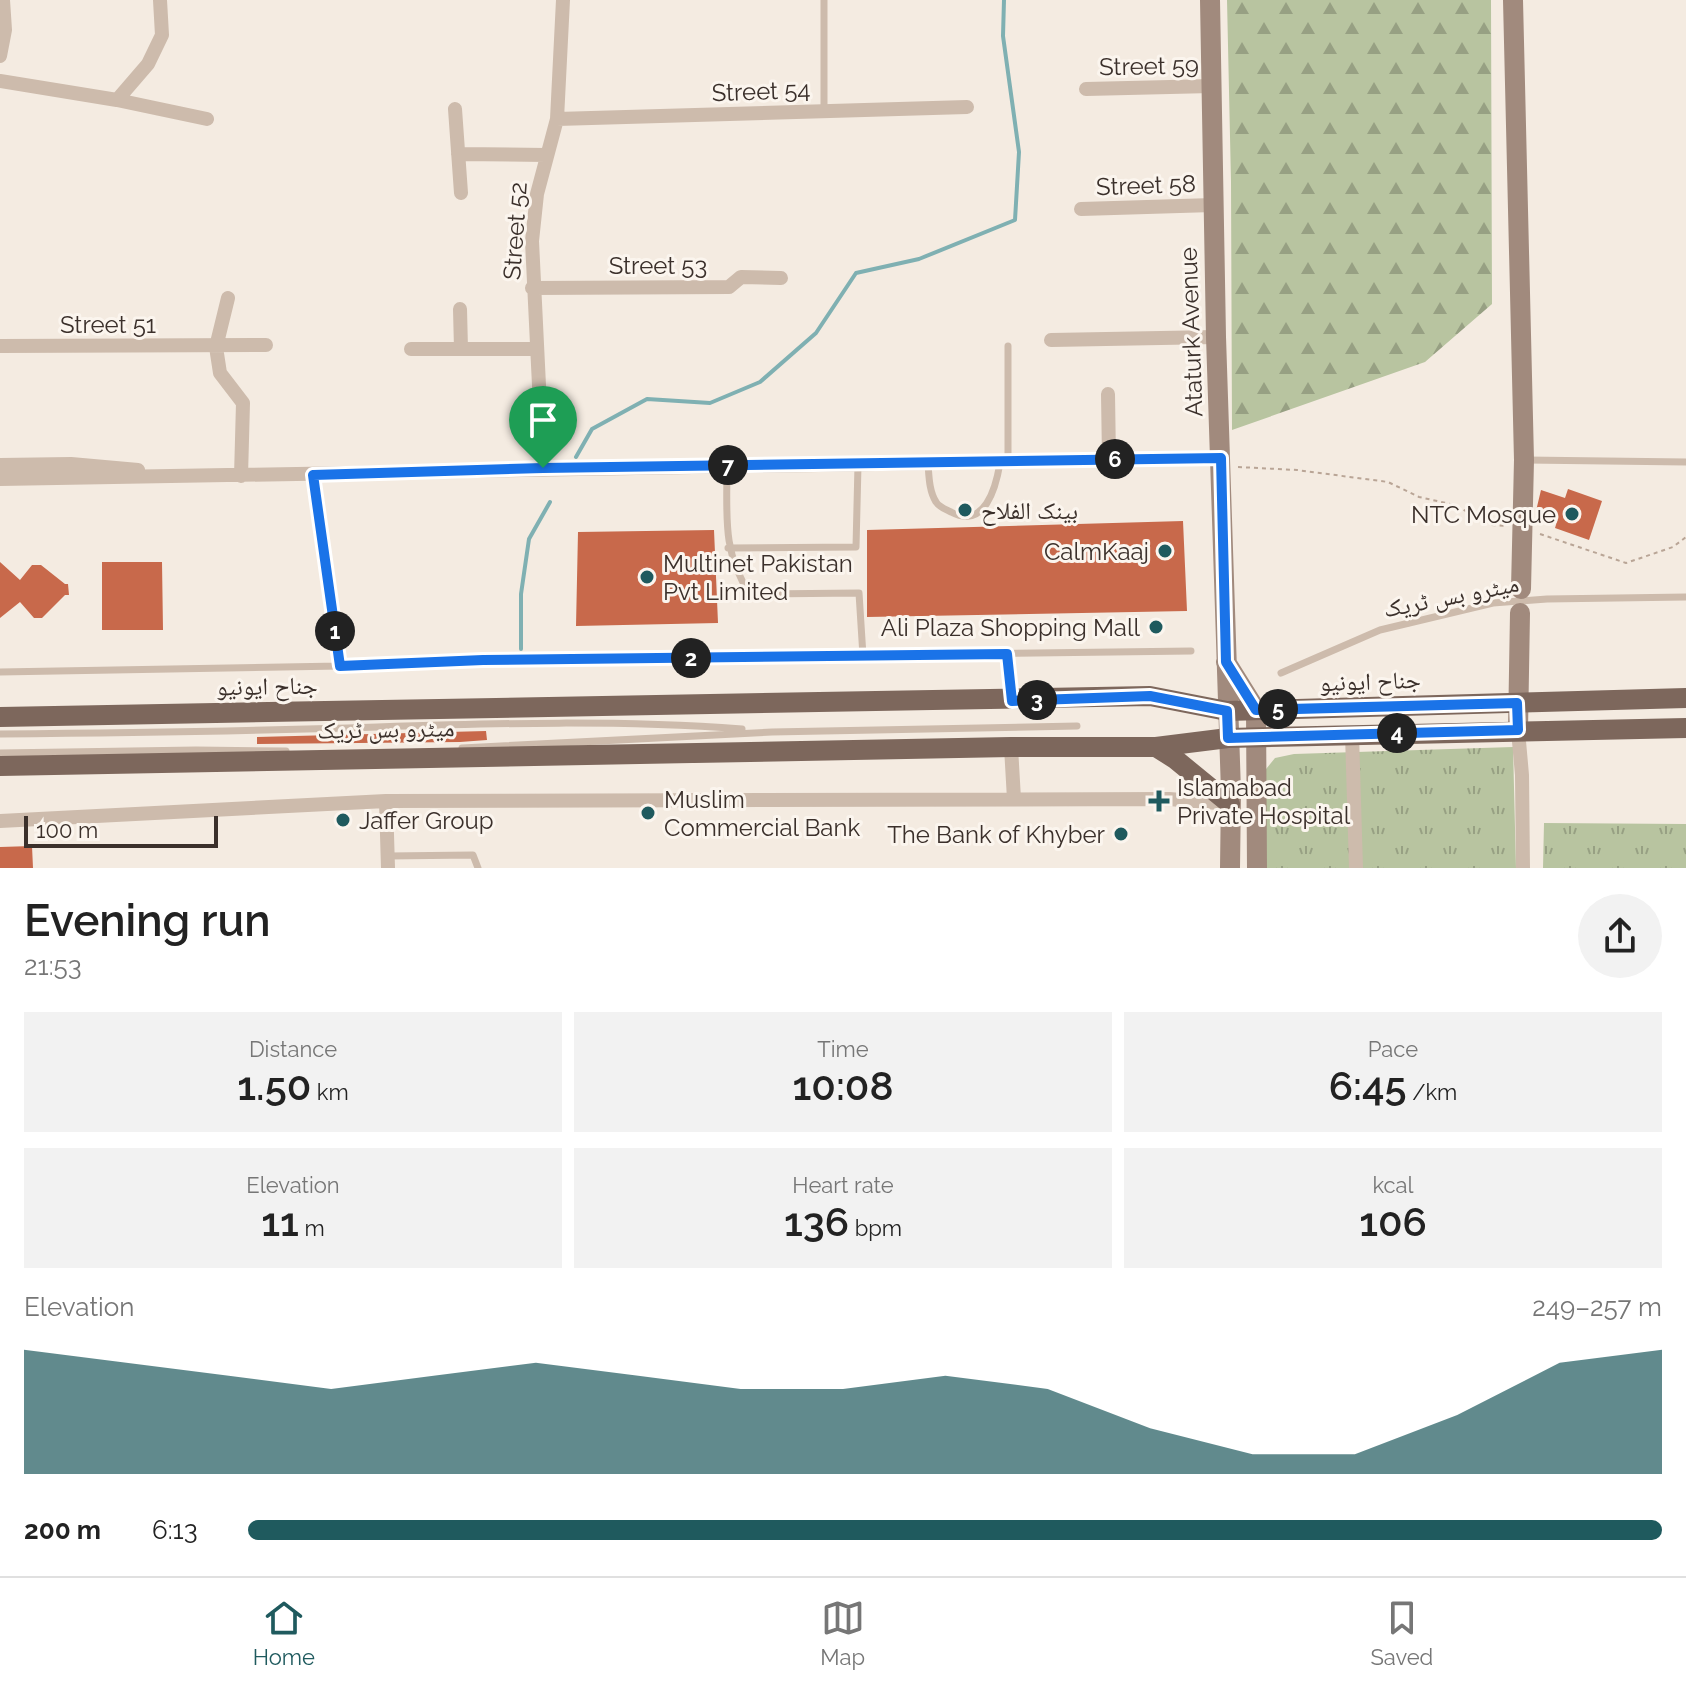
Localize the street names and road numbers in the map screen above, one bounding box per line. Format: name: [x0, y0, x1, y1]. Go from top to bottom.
street label: Street 59: [1099, 51, 1199, 81]
street label: Street 54: [711, 75, 811, 107]
street label: Street 58: [1096, 169, 1196, 201]
street label: Street 52: [497, 181, 533, 281]
street label: Ataturk Avenue: [1174, 247, 1208, 417]
street label: Street 53: [609, 251, 707, 280]
street label: Street 51: [60, 310, 156, 339]
street label: میٹرو بس ٹریک: [1381, 569, 1521, 623]
street label: جناح ایونیو: [1319, 665, 1421, 698]
street label: جناح ایونیو: [216, 671, 318, 702]
street label: میٹرو بس ٹریک: [317, 713, 455, 745]

